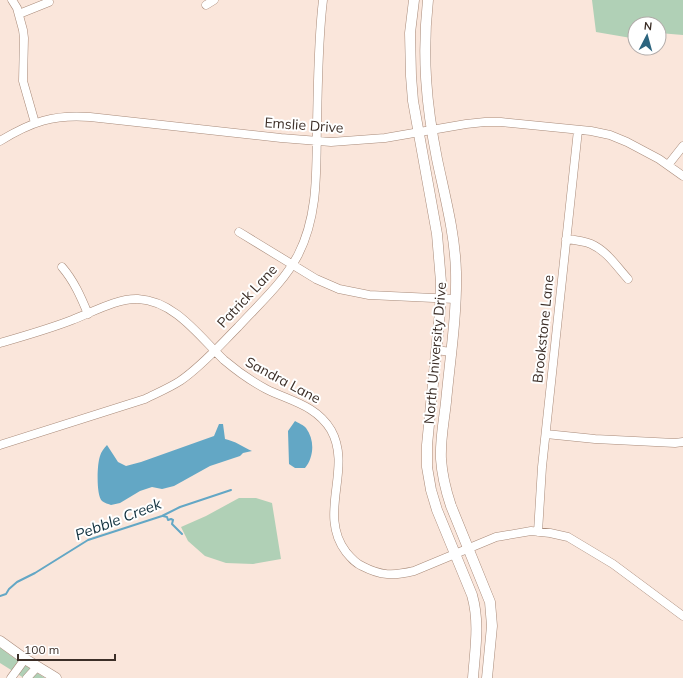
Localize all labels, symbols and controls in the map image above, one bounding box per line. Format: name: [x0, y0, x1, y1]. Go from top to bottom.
north arrow: [627, 16, 667, 56]
text: N: [643, 19, 653, 33]
street label: Emslie Drive: [264, 113, 344, 137]
street label: Patrick Lane: [213, 261, 281, 331]
street label: Brookstone Lane: [528, 274, 558, 384]
street label: North University Drive: [420, 281, 450, 425]
street label: Sandra Lane: [242, 353, 324, 407]
water label: Pebble Creek: [72, 493, 165, 544]
scale bar: [18, 636, 115, 662]
text: 100 m: [24, 642, 59, 657]

